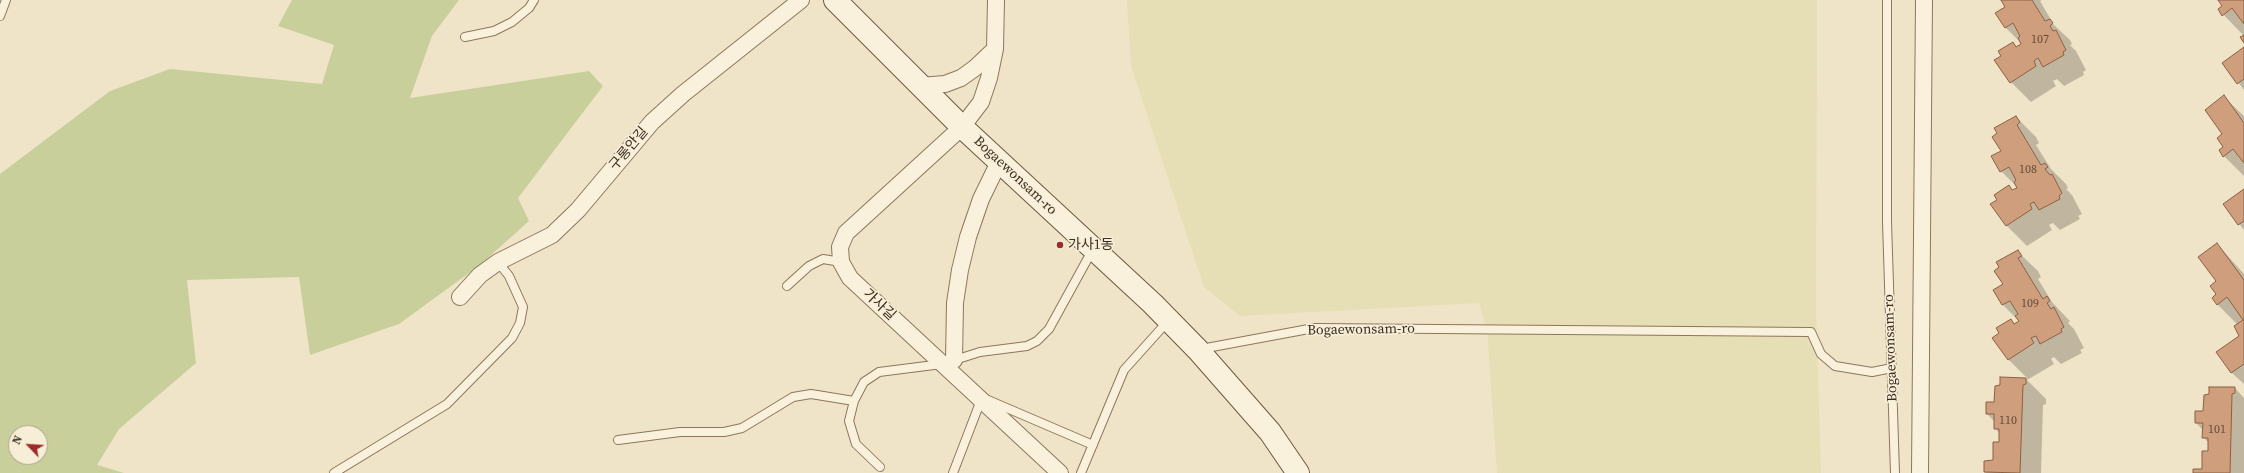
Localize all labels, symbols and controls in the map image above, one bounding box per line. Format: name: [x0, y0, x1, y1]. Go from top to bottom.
house number: 107: [2031, 33, 2049, 47]
street label: 구롱안길: [606, 124, 652, 174]
street label: Bogaewonsam-ro: [970, 133, 1060, 219]
house number: 108: [2019, 163, 2037, 177]
place label: 가사1동: [1068, 237, 1114, 253]
marker: 가사1동: [1055, 240, 1065, 250]
street label: 가사길: [859, 286, 899, 324]
street label: Bogaewonsam-ro: [1881, 294, 1901, 402]
house number: 109: [2021, 297, 2039, 311]
street label: Bogaewonsam-ro: [1307, 321, 1415, 339]
house number: 110: [1999, 414, 2017, 428]
house number: 101: [2208, 423, 2226, 437]
north arrow: [8, 425, 48, 465]
text: N: [9, 433, 26, 447]

